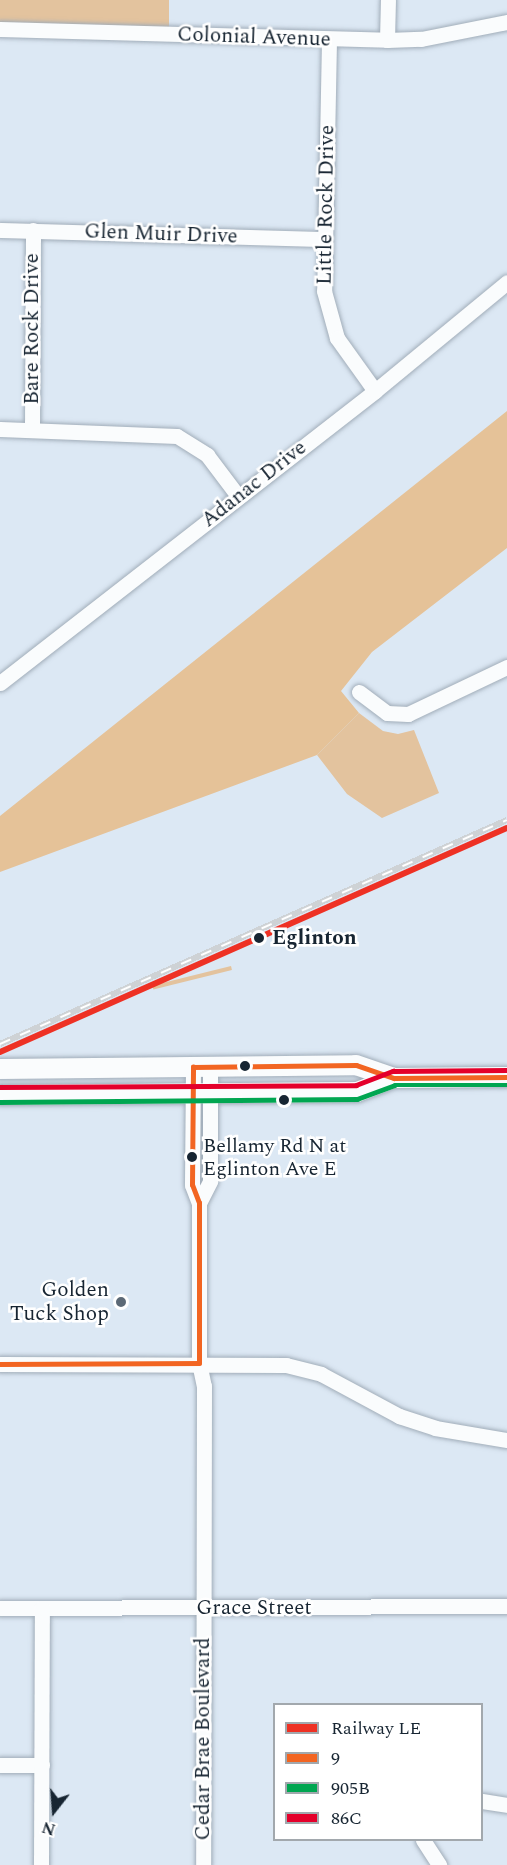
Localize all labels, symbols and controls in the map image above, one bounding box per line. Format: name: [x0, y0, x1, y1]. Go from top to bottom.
street label: Colonial Avenue: [177, 22, 331, 52]
street label: Little Rock Drive: [312, 125, 340, 285]
street label: Glen Muir Drive: [84, 219, 238, 249]
street label: Bare Rock Drive: [19, 253, 45, 405]
street label: Adanac Drive: [196, 435, 312, 533]
place label: Eglinton: [272, 925, 357, 951]
marker: Eglinton: [250, 929, 268, 947]
unlabelled marker: [239, 1060, 251, 1072]
unlabelled marker: [278, 1094, 290, 1106]
place label: Bellamy Rd N at Eglinton Ave E: [203, 1134, 346, 1181]
marker: Bellamy Rd N at Eglinton Ave E: [186, 1151, 198, 1163]
place label: Golden Tuck Shop: [10, 1277, 109, 1327]
marker: Golden Tuck Shop: [114, 1295, 128, 1309]
street label: Grace Street: [196, 1595, 312, 1621]
street label: Cedar Brae Boulevard: [190, 1638, 216, 1840]
legend: [273, 1703, 483, 1841]
text: Railway LE: [331, 1715, 421, 1742]
text: 9: [331, 1745, 340, 1772]
text: 905B: [331, 1775, 370, 1802]
north arrow: [24, 1781, 84, 1841]
text: 86C: [331, 1805, 362, 1832]
text: N: [39, 1815, 58, 1842]

